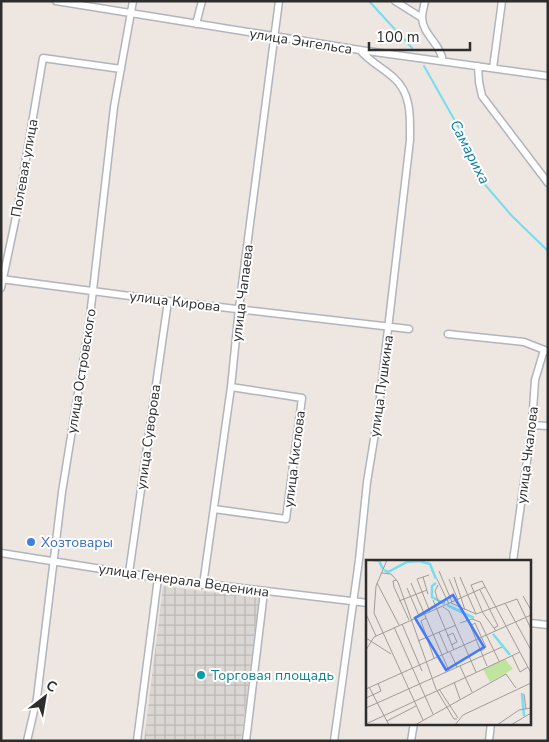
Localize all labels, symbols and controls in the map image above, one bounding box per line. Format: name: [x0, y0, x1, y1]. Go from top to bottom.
scale bar: [369, 20, 470, 52]
street label: улица Энгельса: [248, 24, 354, 59]
text: 100 m: [376, 27, 420, 47]
water label: Самариха: [445, 116, 495, 188]
street label: Полевая улица: [7, 117, 42, 219]
street label: улица Чапаева: [227, 243, 258, 343]
street label: улица Кирова: [129, 287, 221, 316]
street label: улица Островского: [62, 307, 101, 435]
street label: улица Пушкина: [365, 334, 398, 438]
street label: улица Суворова: [132, 383, 165, 491]
street label: улица Чкалова: [512, 405, 543, 505]
street label: улица Кислова: [279, 409, 310, 509]
place label: Хозтовары: [41, 533, 113, 552]
marker: Хозтовары: [25, 536, 37, 548]
street label: улица Генерала Веденина: [97, 559, 270, 602]
inset map: [366, 560, 532, 724]
place label: Торговая площадь: [211, 666, 334, 685]
marker: Торговая площадь: [195, 669, 207, 681]
north arrow: [20, 672, 70, 722]
text: С: [42, 676, 61, 697]

